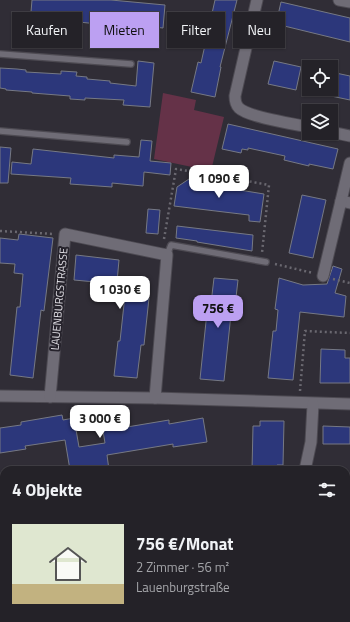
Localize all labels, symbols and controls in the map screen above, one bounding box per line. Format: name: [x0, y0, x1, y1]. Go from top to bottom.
chip: Kaufen: [12, 12, 82, 48]
chip: Mieten: [90, 12, 159, 48]
chip: Filter: [167, 12, 225, 48]
chip: Neu: [233, 12, 285, 48]
map controls: [302, 60, 338, 140]
button: locate: [302, 60, 338, 96]
button: layers: [302, 104, 338, 140]
pin: 1 090 €: [182, 165, 256, 199]
text: 1 090 €: [198, 168, 240, 188]
street label: LAUENBURGSTRASSE: [47, 247, 71, 351]
pin: 1 030 €: [83, 276, 157, 310]
text: 1 030 €: [99, 279, 141, 299]
pin: 756 €: [190, 295, 246, 329]
text: 756 €: [202, 298, 234, 318]
pin: 3 000 €: [63, 405, 137, 439]
text: 3 000 €: [79, 408, 121, 428]
text: 4 Objekte: [12, 477, 82, 503]
icon: filters: [316, 479, 338, 501]
text: 756 €/Monat: [136, 531, 234, 557]
icon: home: [44, 540, 92, 588]
text: 2 Zimmer · 56 m²: [136, 557, 229, 577]
text: Lauenburgstraße: [136, 577, 230, 597]

